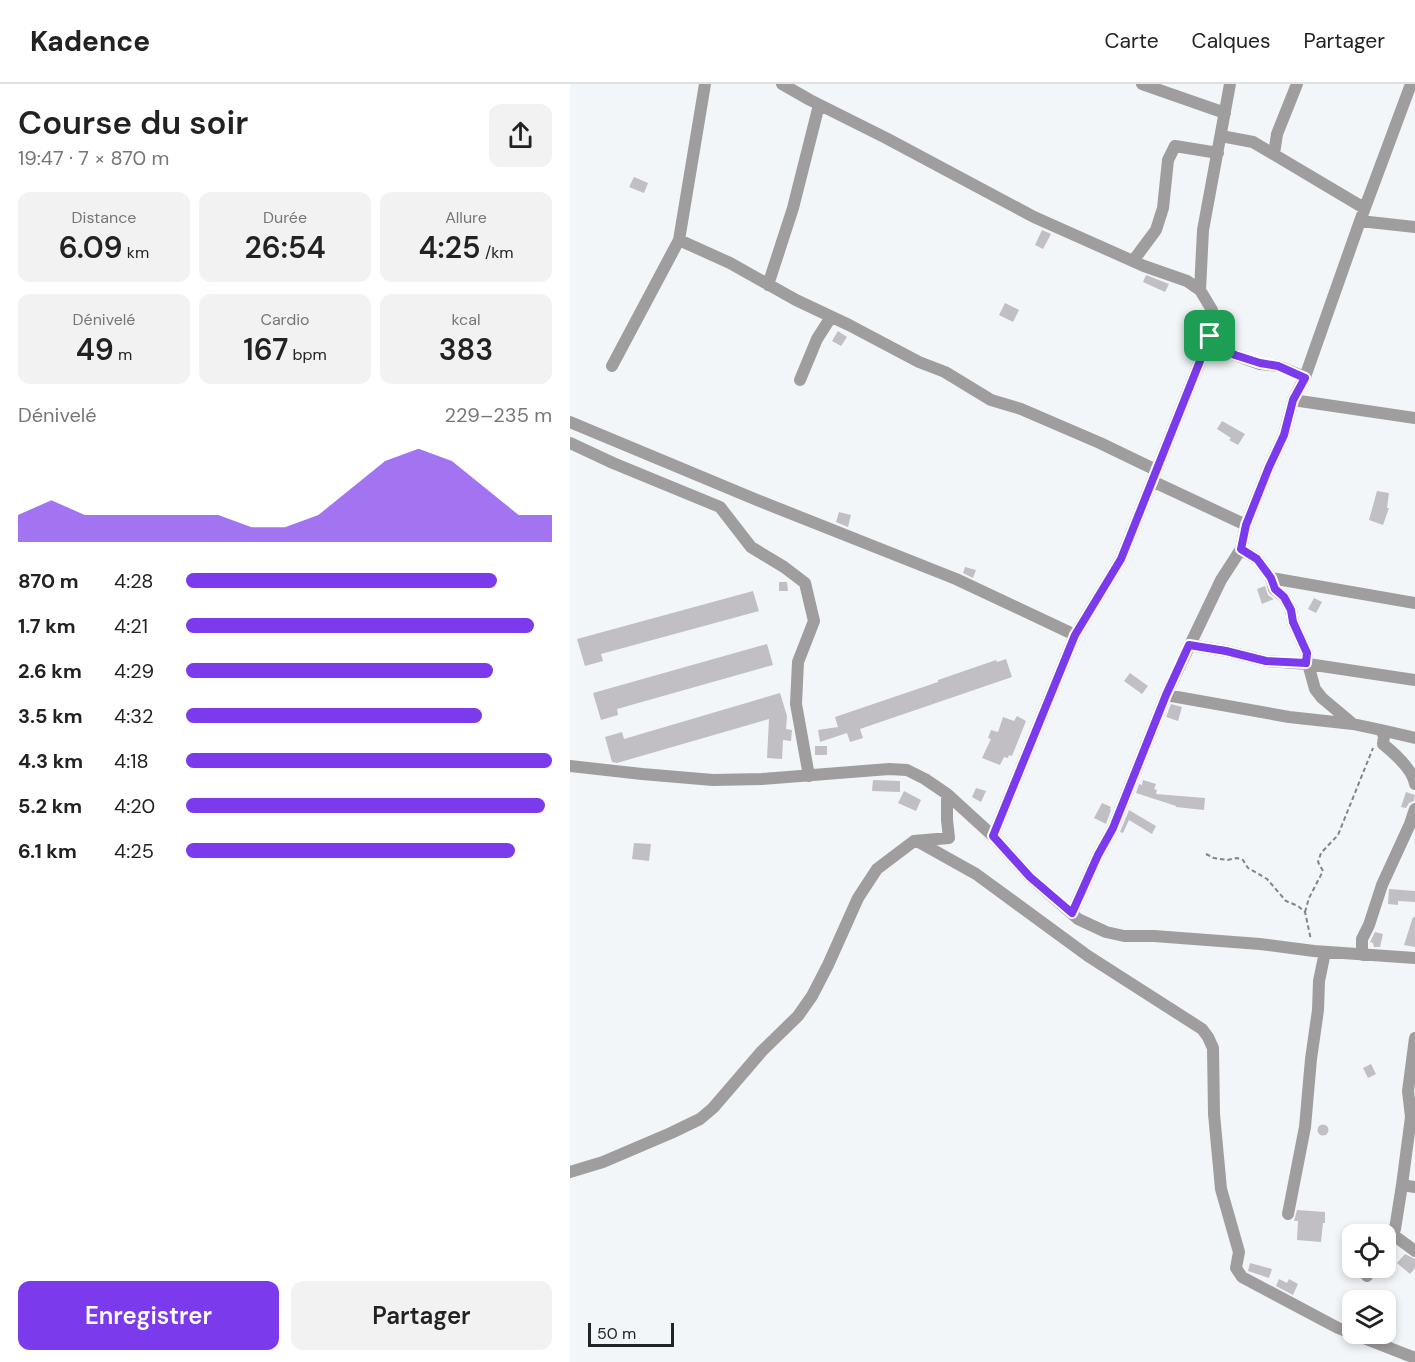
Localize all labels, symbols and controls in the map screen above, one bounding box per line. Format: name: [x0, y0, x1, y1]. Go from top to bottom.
text: Kadence: [30, 23, 150, 60]
text: Carte: [1104, 27, 1159, 55]
text: Calques: [1192, 27, 1270, 55]
text: Partager: [1303, 27, 1385, 55]
text: Course du soir: [18, 101, 248, 144]
button: share: [489, 104, 552, 167]
text: 19:47 · 7 × 870 m: [18, 145, 169, 171]
text: Distance: [72, 207, 136, 228]
text: Durée: [263, 207, 307, 228]
text: Allure: [445, 207, 487, 228]
text: 6.09: [59, 228, 123, 267]
text: 26:54: [244, 228, 326, 267]
text: 4:25: [418, 228, 481, 267]
text: km: [123, 242, 149, 263]
text: /km: [481, 242, 514, 263]
text: Dénivelé: [73, 309, 135, 330]
text: Cardio: [260, 309, 310, 330]
text: kcal: [452, 309, 480, 330]
pin: [1184, 310, 1235, 361]
icon: arrive: [1193, 319, 1226, 352]
text: 49: [76, 330, 114, 369]
text: 167: [243, 330, 288, 369]
text: 383: [439, 330, 493, 369]
text: m: [114, 344, 132, 365]
text: bpm: [288, 344, 327, 365]
text: Dénivelé: [18, 402, 97, 428]
text: 229–235 m: [445, 402, 552, 428]
text: 870 m: [18, 568, 79, 594]
text: 4:28: [114, 568, 154, 594]
text: 1.7 km: [18, 613, 76, 639]
text: 4:21: [114, 613, 148, 639]
text: 2.6 km: [18, 658, 82, 684]
text: 4:29: [114, 658, 154, 684]
text: 3.5 km: [18, 703, 83, 729]
text: 4:32: [114, 703, 154, 729]
text: 4.3 km: [18, 748, 83, 774]
text: 4:18: [114, 748, 149, 774]
text: 5.2 km: [18, 793, 82, 819]
text: 4:20: [114, 793, 155, 819]
text: 6.1 km: [18, 838, 77, 864]
text: 4:25: [114, 838, 154, 864]
map controls: [1342, 1224, 1396, 1344]
button: locate: [1342, 1224, 1396, 1278]
button: Enregistrer: [18, 1281, 279, 1350]
button: Partager: [291, 1281, 552, 1350]
button: layers: [1342, 1290, 1396, 1344]
scale bar: [588, 1320, 674, 1348]
text: 50 m: [597, 1323, 636, 1344]

